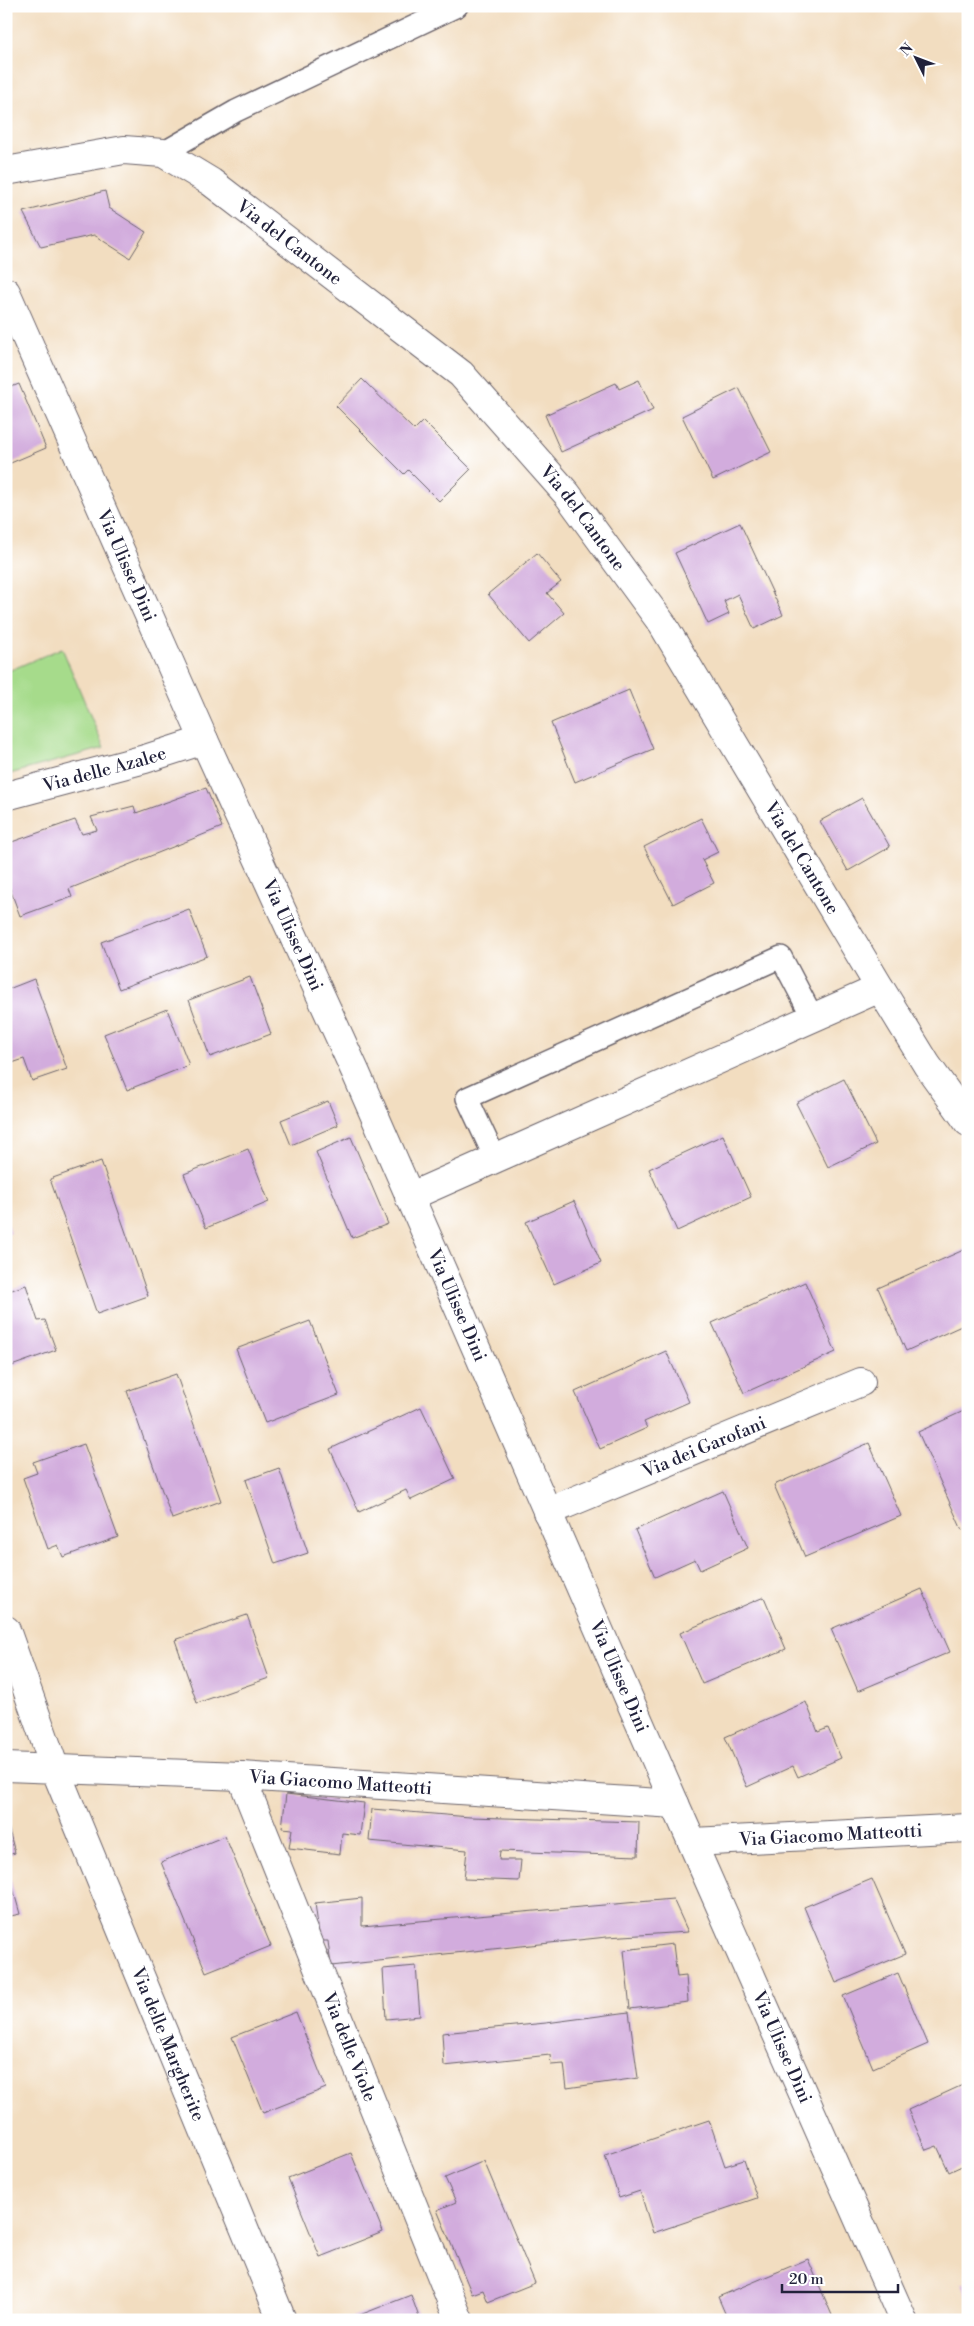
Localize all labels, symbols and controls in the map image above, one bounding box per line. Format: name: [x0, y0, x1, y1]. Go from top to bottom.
north arrow: [892, 32, 942, 82]
text: N: [897, 40, 917, 60]
street label: Via del Cantone: [231, 194, 347, 291]
street label: Via del Cantone: [534, 460, 630, 576]
street label: Via Ulisse Dini: [91, 505, 161, 625]
street label: Via delle Azalee: [39, 742, 169, 798]
street label: Via del Cantone: [759, 797, 844, 919]
street label: Via Ulisse Dini: [257, 875, 328, 995]
street label: Via Ulisse Dini: [422, 1245, 491, 1365]
street label: Via dei Garofani: [638, 1412, 770, 1484]
street label: Via Ulisse Dini: [584, 1616, 653, 1736]
street label: Via Giacomo Matteotti: [247, 1765, 433, 1800]
street label: Via Giacomo Matteotti: [738, 1819, 923, 1852]
street label: Via delle Margherite: [126, 1963, 210, 2125]
street label: Via Ulisse Dini: [747, 1986, 817, 2107]
street label: Via delle Viole: [317, 1988, 381, 2105]
scale bar: [782, 2261, 898, 2293]
text: 20 m: [789, 2270, 824, 2289]

